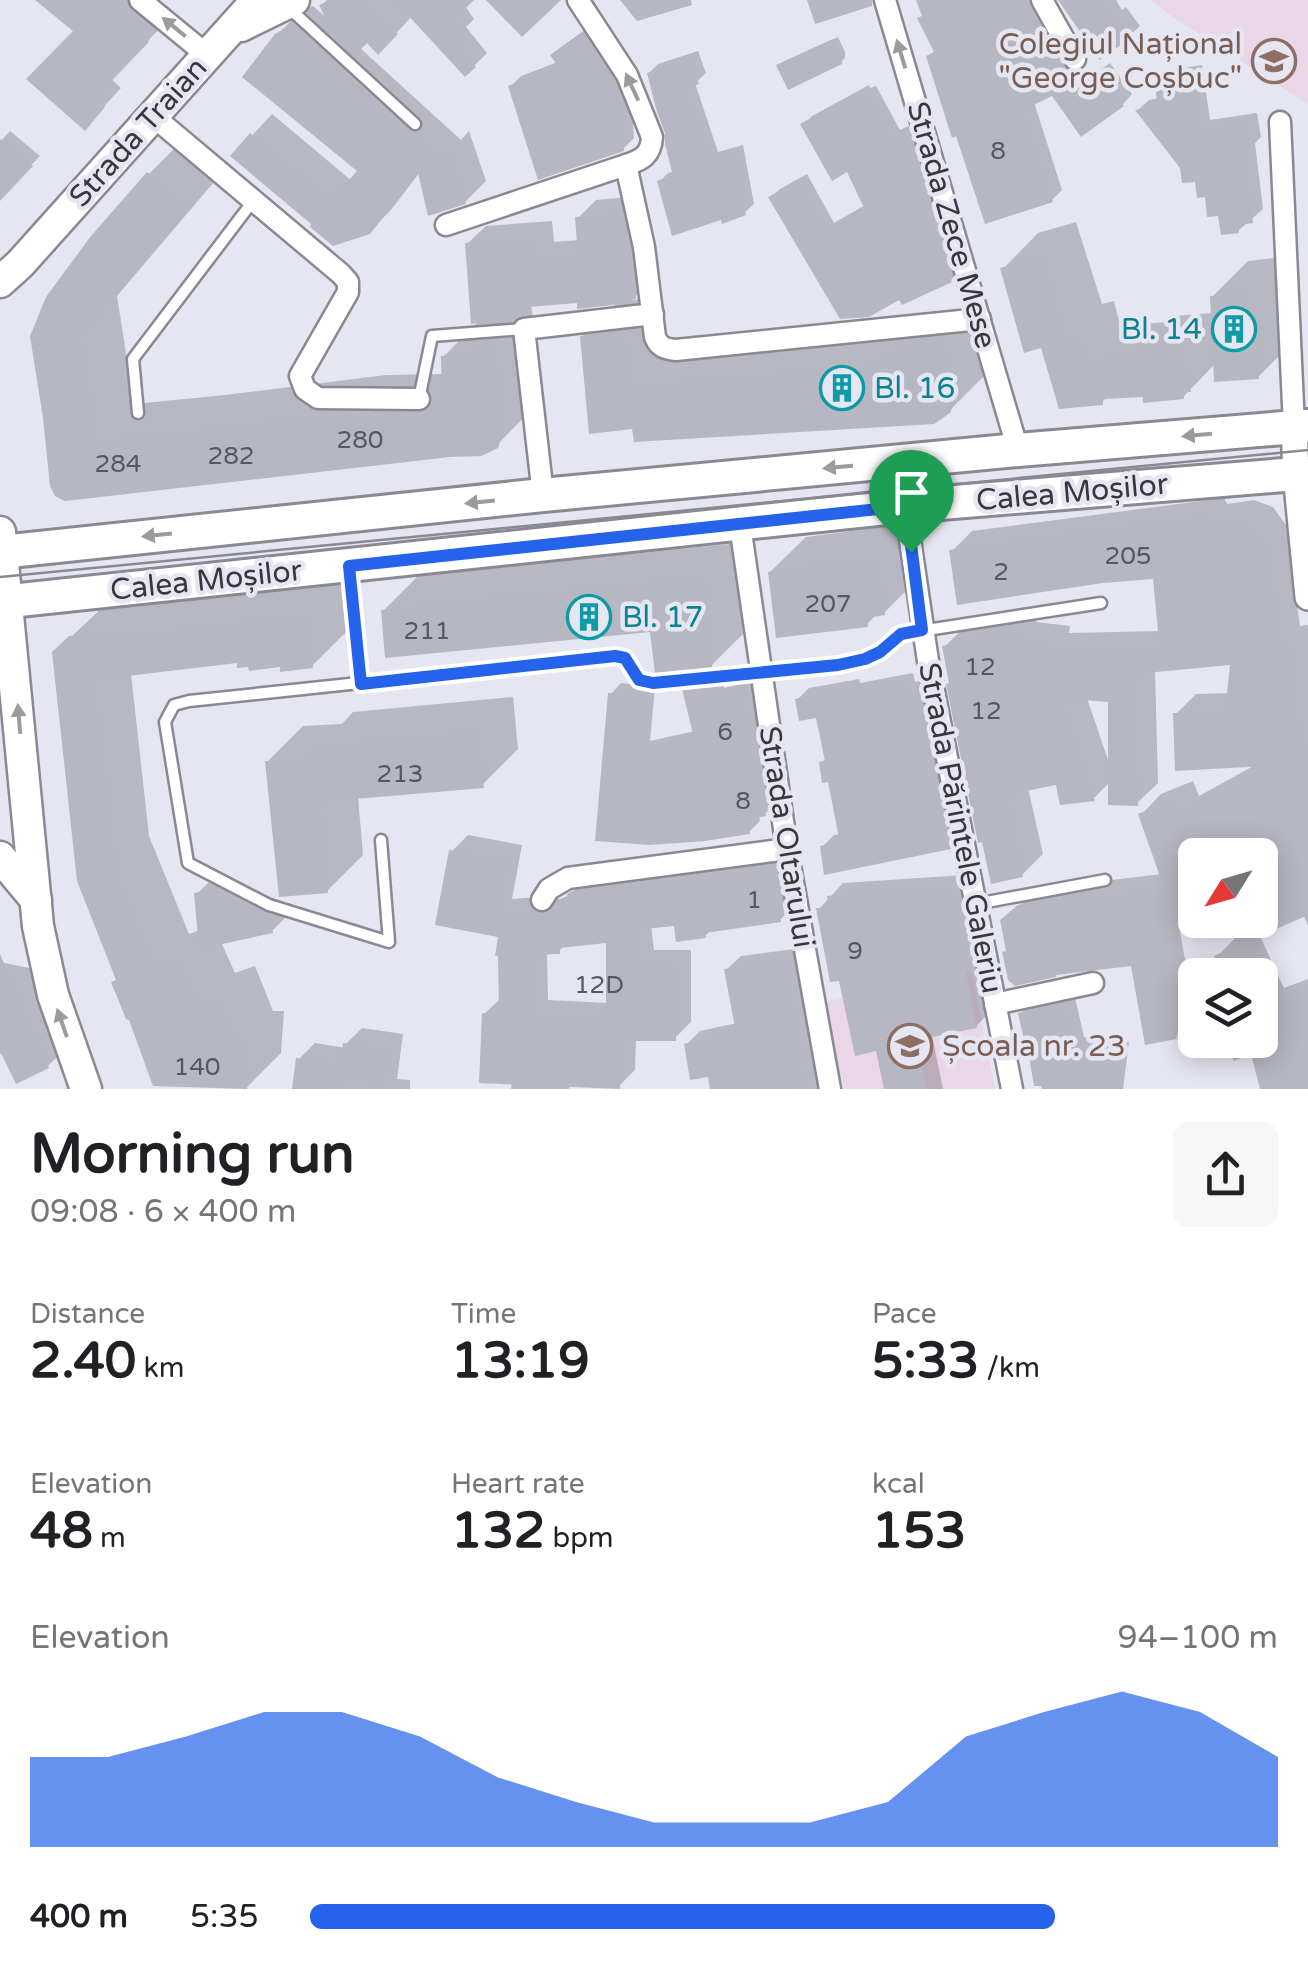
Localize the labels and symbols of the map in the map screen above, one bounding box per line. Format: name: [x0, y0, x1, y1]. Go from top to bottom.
one-way arrow: [161, 17, 186, 38]
place label: Colegiul Național "George Coșbuc": [998, 26, 1242, 97]
school or university icon: Colegiul Național "George Coșbuc": [1251, 38, 1297, 84]
one-way arrow: [893, 39, 908, 69]
street label: Strada Traian: [62, 50, 215, 215]
one-way arrow: [624, 72, 640, 101]
street label: Strada Zece Mese: [899, 98, 1004, 353]
house number: 8: [990, 136, 1006, 166]
building icon: Bl. 14: [1211, 306, 1257, 352]
place label: Bl. 14: [1121, 311, 1202, 348]
building icon: Bl. 16: [819, 365, 865, 411]
place label: Bl. 16: [874, 370, 955, 407]
house number: 280: [336, 425, 384, 455]
one-way arrow: [1181, 427, 1212, 443]
house number: 282: [207, 441, 255, 471]
house number: 284: [94, 449, 142, 479]
pin: [869, 450, 954, 553]
one-way arrow: [822, 459, 854, 475]
street label: Calea Moșilor: [974, 466, 1170, 519]
one-way arrow: [464, 494, 495, 510]
one-way arrow: [140, 528, 172, 544]
house number: 205: [1104, 541, 1152, 571]
street label: Calea Moșilor: [108, 552, 304, 609]
house number: 2: [993, 557, 1009, 587]
house number: 207: [804, 589, 852, 619]
building icon: Bl. 17: [566, 594, 612, 640]
place label: Bl. 17: [622, 599, 703, 636]
house number: 211: [403, 616, 451, 646]
house number: 12: [964, 652, 996, 682]
street label: Strada Părintele Galeriu: [910, 660, 1011, 997]
house number: 12: [970, 696, 1002, 726]
one-way arrow: [11, 702, 27, 734]
house number: 6: [717, 717, 733, 747]
street label: Strada Oltarului: [751, 724, 822, 951]
house number: 213: [376, 759, 424, 789]
house number: 8: [735, 786, 751, 816]
north arrow: [1178, 838, 1278, 938]
house number: 1: [746, 885, 762, 915]
house number: 9: [847, 936, 863, 966]
house number: 12D: [574, 970, 624, 1000]
one-way arrow: [54, 1007, 69, 1037]
school or university icon: Școala nr. 23: [887, 1023, 933, 1069]
place label: Școala nr. 23: [942, 1028, 1126, 1065]
house number: 140: [173, 1052, 221, 1082]

